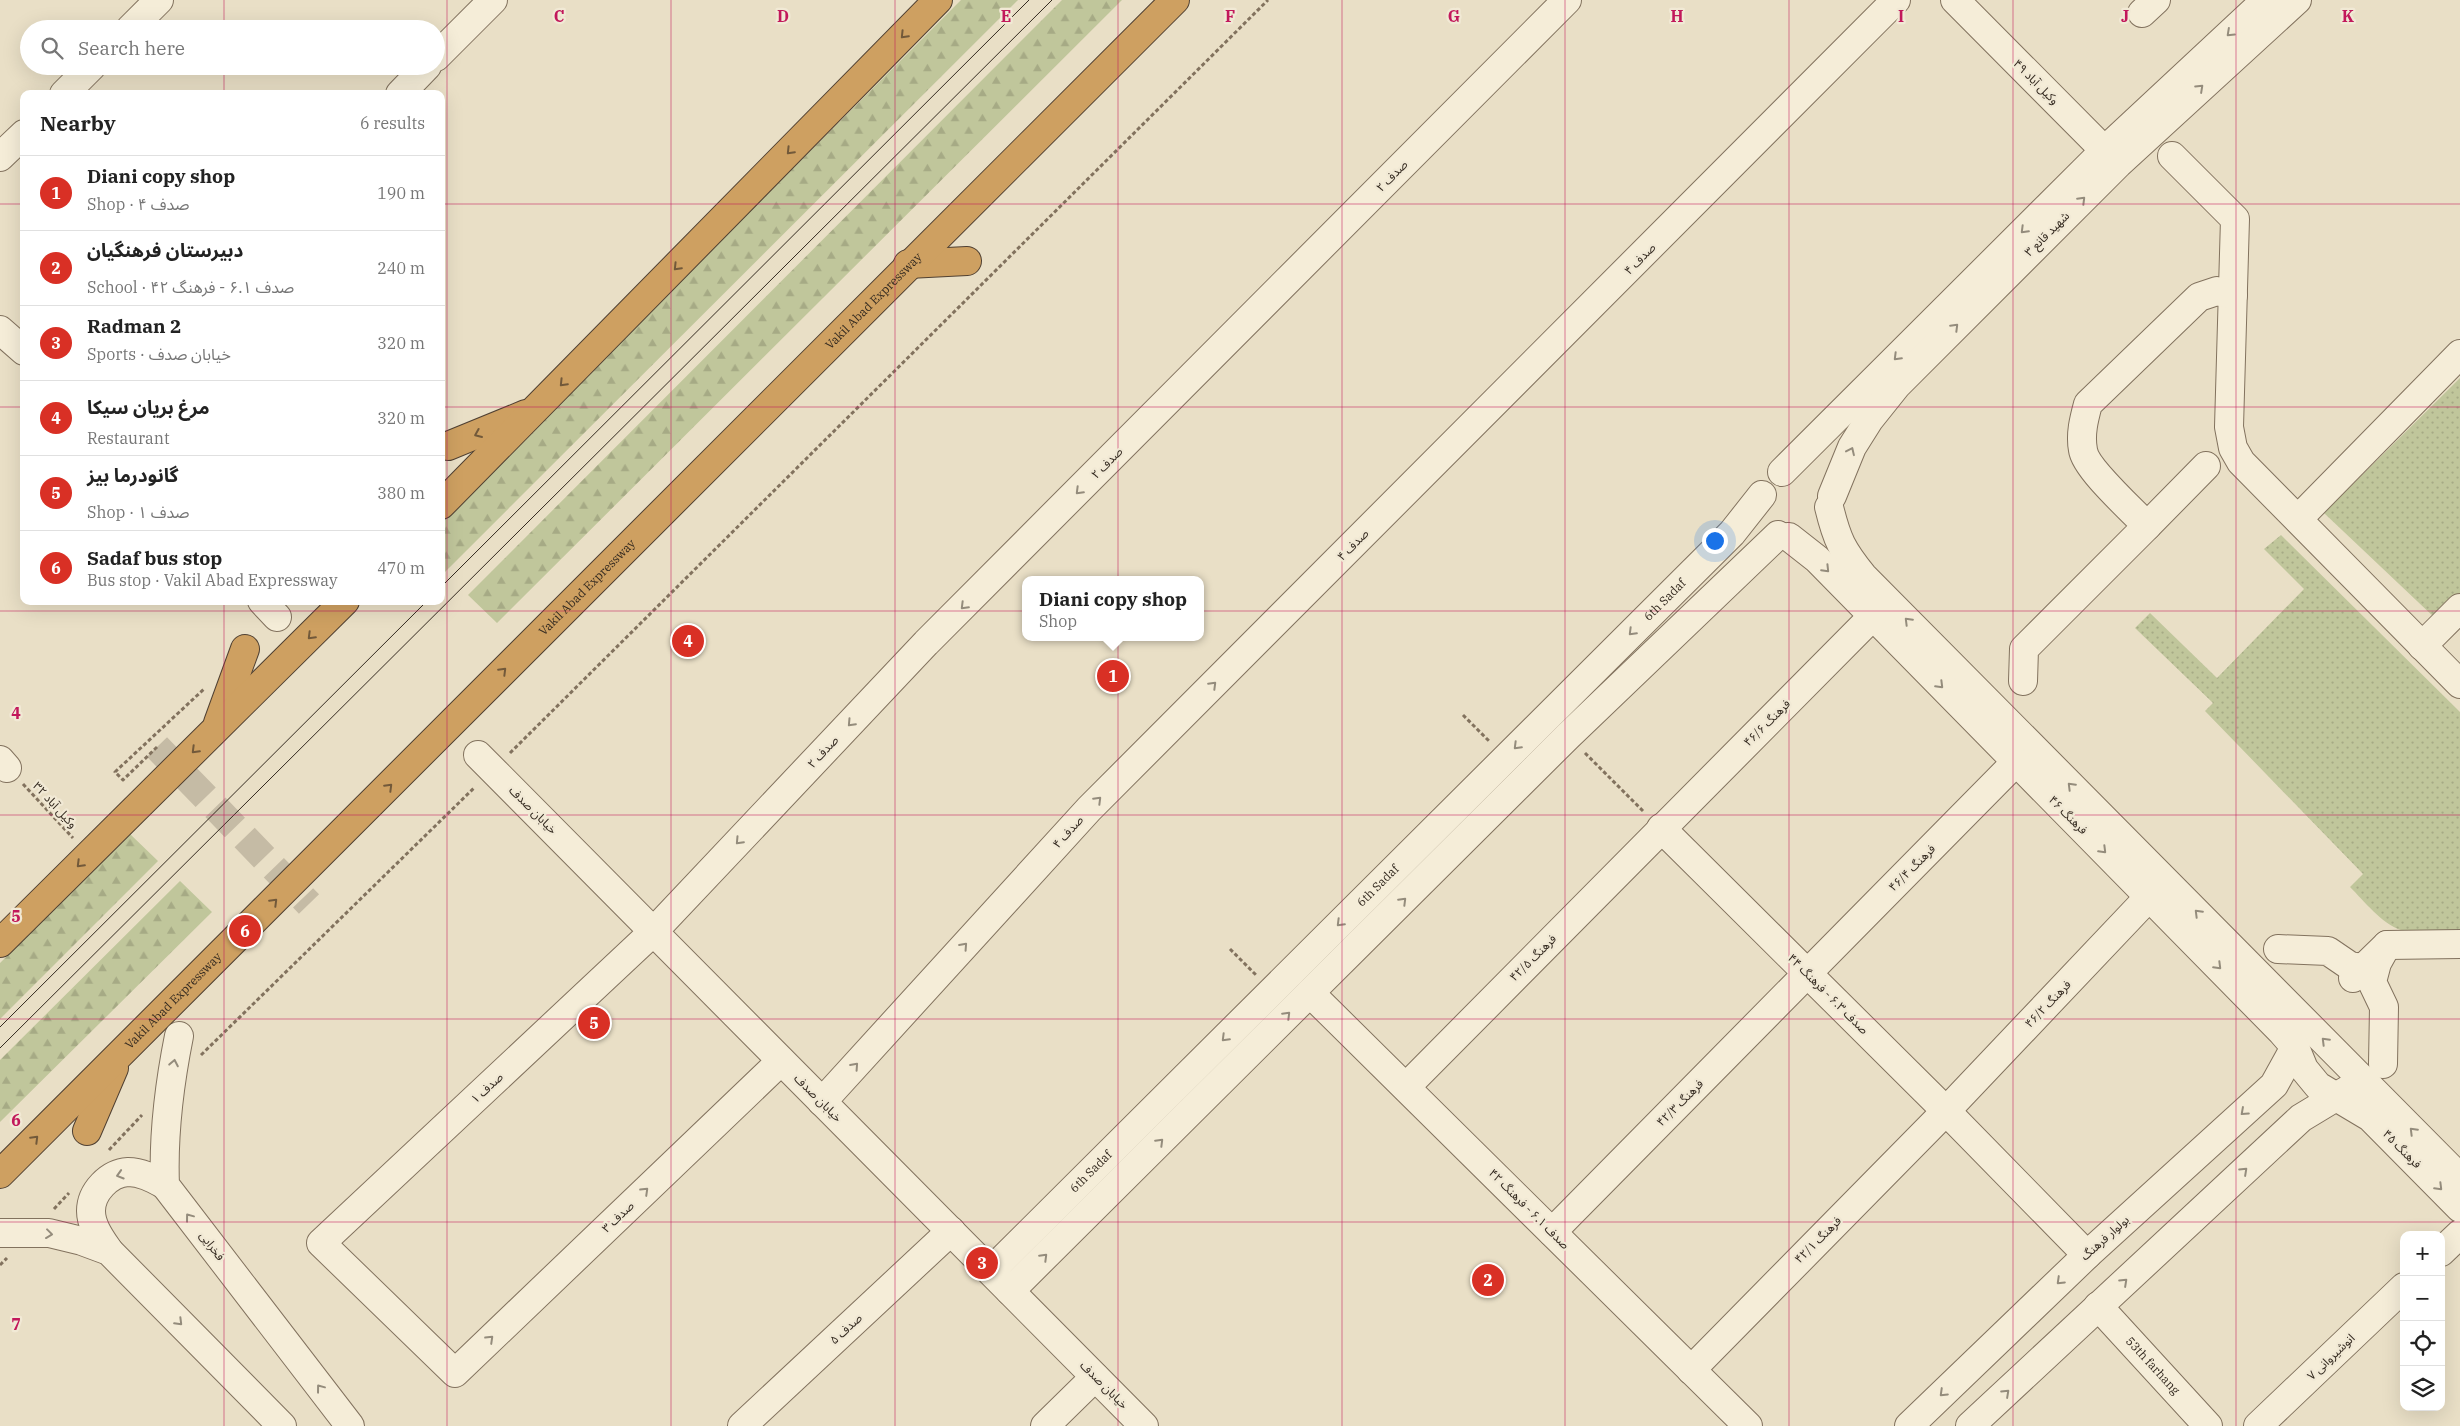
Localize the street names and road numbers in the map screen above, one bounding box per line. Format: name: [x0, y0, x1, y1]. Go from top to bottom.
street label: وکیل آباد ۴۹: [2010, 56, 2062, 108]
street label: صدف ۲: [1373, 157, 1411, 195]
street label: شهید قانع ۳: [2021, 208, 2074, 261]
street label: صدف ۴: [1621, 240, 1659, 278]
street label: Vakil Abad Expressway: [822, 249, 925, 352]
street label: صدف ۲: [1088, 444, 1126, 482]
street label: صدف ۴: [1334, 526, 1372, 564]
street label: Vakil Abad Expressway: [535, 535, 639, 638]
street label: 6th Sadaf: [1640, 575, 1689, 624]
street label: فرهنگ ۴۶/۶: [1740, 696, 1793, 749]
street label: صدف ۲: [804, 732, 841, 771]
street label: وکیل آباد ۳۲: [30, 778, 81, 831]
street label: خیابان صدف: [506, 783, 560, 837]
street label: فرهنگ ۴۶: [2046, 792, 2091, 837]
street label: صدف ۴: [1049, 812, 1086, 851]
street label: فرهنگ ۴۶/۴: [1885, 841, 1938, 894]
street label: 6th Sadaf: [1353, 861, 1402, 909]
street label: فرهنگ ۴۲/۵: [1506, 931, 1559, 984]
street label: Vakil Abad Expressway: [122, 949, 225, 1052]
street label: صدف ۶.۳ - فرهنگ ۴۴: [1785, 950, 1872, 1037]
street label: فرهنگ ۴۶/۲: [2021, 977, 2074, 1030]
street label: صدف ۱: [467, 1069, 506, 1106]
street label: خیابان صدف: [791, 1071, 845, 1125]
street label: فرهنگ ۴۲/۳: [1653, 1076, 1706, 1129]
street label: فرهنگ ۴۵: [2380, 1126, 2425, 1171]
street label: 6th Sadaf: [1066, 1146, 1115, 1195]
street label: صدف ۶.۱ - فرهنگ ۴۲: [1486, 1165, 1573, 1252]
street label: صدف ۳: [599, 1198, 637, 1235]
street label: بولوار فرهنگ: [2077, 1212, 2132, 1263]
street label: فرهنگ ۴۲/۱: [1791, 1213, 1844, 1266]
street label: فخرایی: [197, 1228, 228, 1263]
street label: صدف ۵: [826, 1310, 865, 1347]
street label: انوشیروانی ۷: [2304, 1330, 2358, 1383]
street label: 53th farhang: [2123, 1333, 2184, 1398]
street label: خیابان صدف: [1077, 1358, 1131, 1412]

